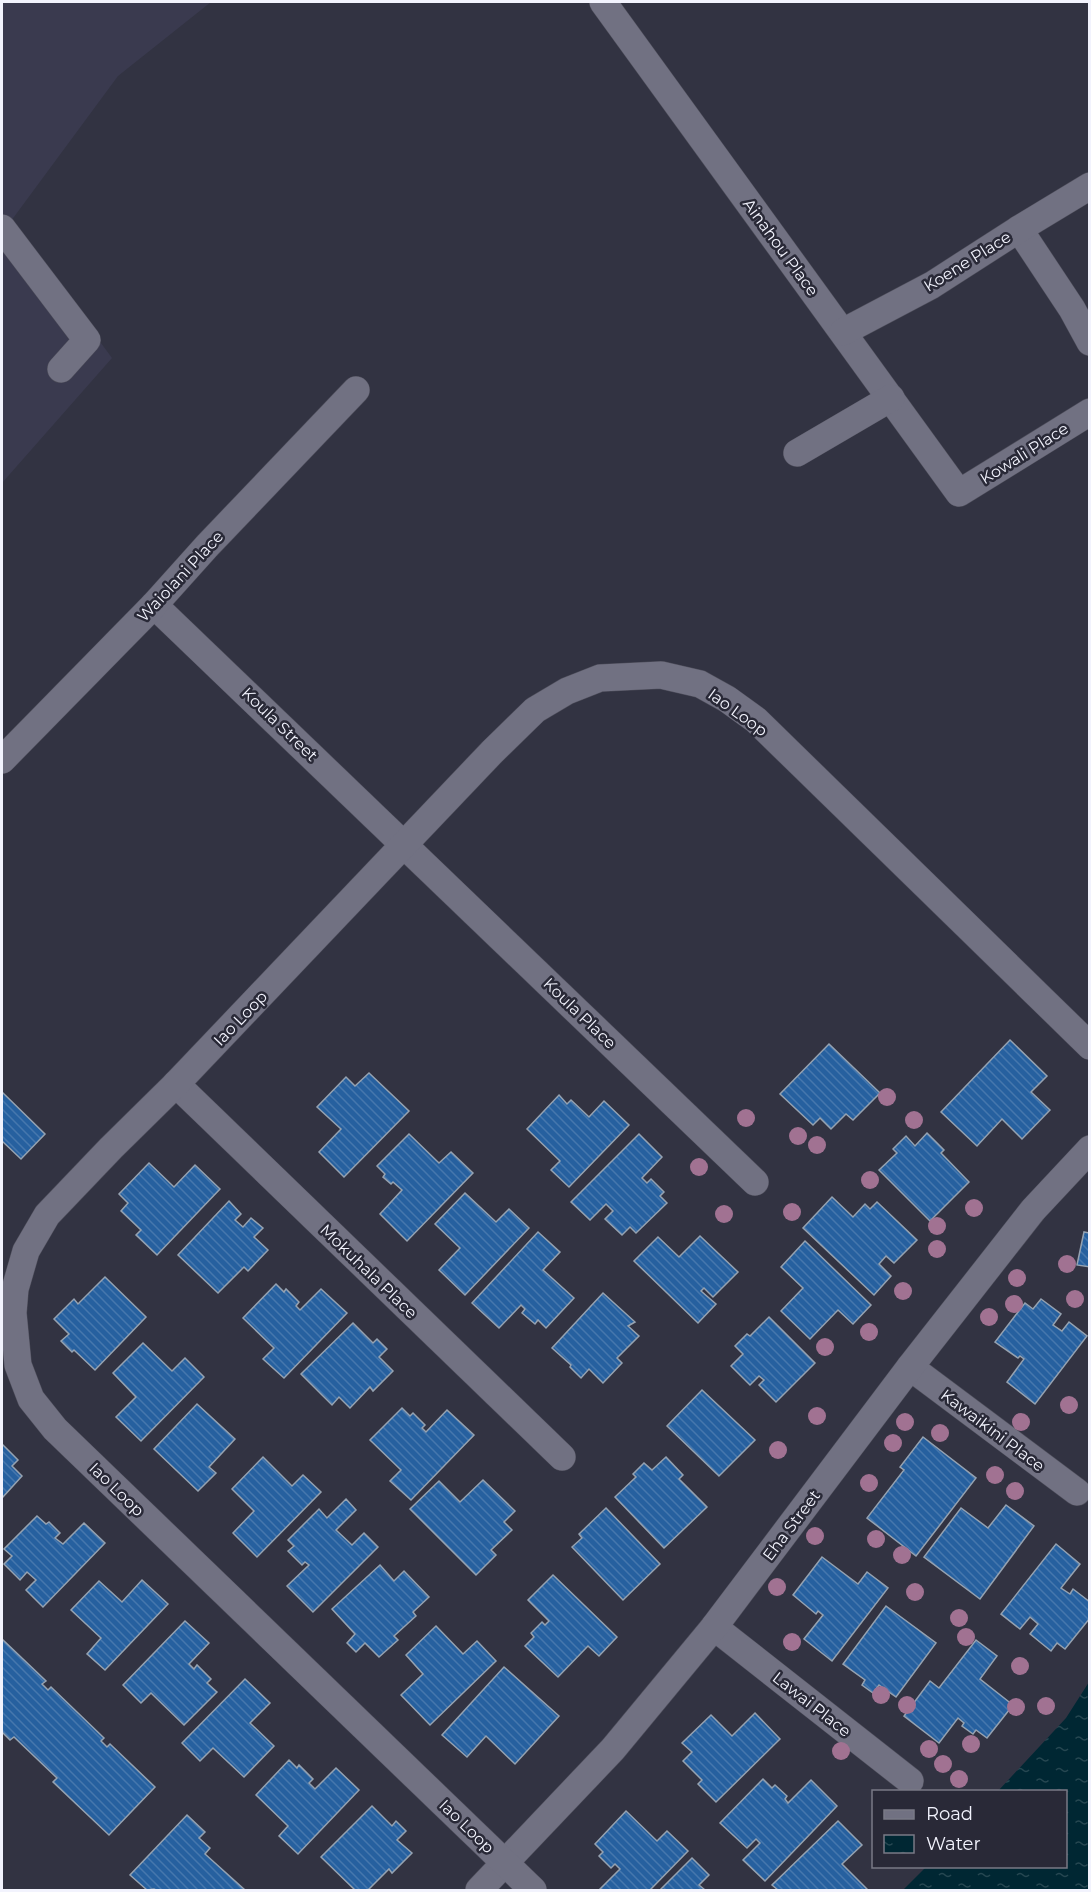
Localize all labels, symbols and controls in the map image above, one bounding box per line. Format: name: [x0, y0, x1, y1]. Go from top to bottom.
street label: Ainahou Place: [739, 195, 822, 300]
street label: Koene Place: [920, 227, 1014, 296]
street label: Kowali Place: [977, 419, 1072, 488]
street label: Waiolani Place: [133, 527, 227, 626]
street label: Koula Street: [238, 683, 322, 766]
street label: Iao Loop: [704, 685, 771, 740]
street label: Koula Place: [539, 974, 620, 1053]
street label: Iao Loop: [210, 987, 271, 1050]
street label: Mokuhala Place: [316, 1220, 421, 1322]
street label: Kawaikini Place: [937, 1385, 1048, 1476]
street label: Iao Loop: [85, 1459, 148, 1520]
street label: Eha Street: [759, 1486, 824, 1564]
street label: Lawai Place: [769, 1668, 855, 1741]
legend: [872, 1790, 1067, 1868]
street label: Iao Loop: [435, 1796, 498, 1857]
text: Road: [926, 1803, 973, 1825]
text: Water: [926, 1833, 981, 1855]

